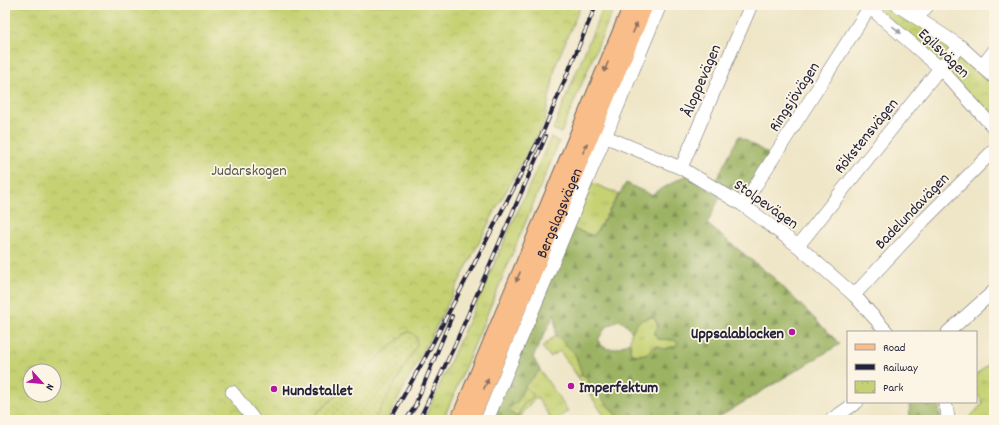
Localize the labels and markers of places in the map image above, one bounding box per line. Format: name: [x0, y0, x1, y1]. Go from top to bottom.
place label: Uppsalablocken: [691, 323, 784, 346]
marker: Uppsalablocken: [787, 327, 797, 337]
place label: Imperfektum: [579, 377, 658, 400]
place label: Hundstallet: [282, 380, 353, 403]
marker: Imperfektum: [566, 381, 576, 391]
marker: Hundstallet: [269, 384, 279, 394]

